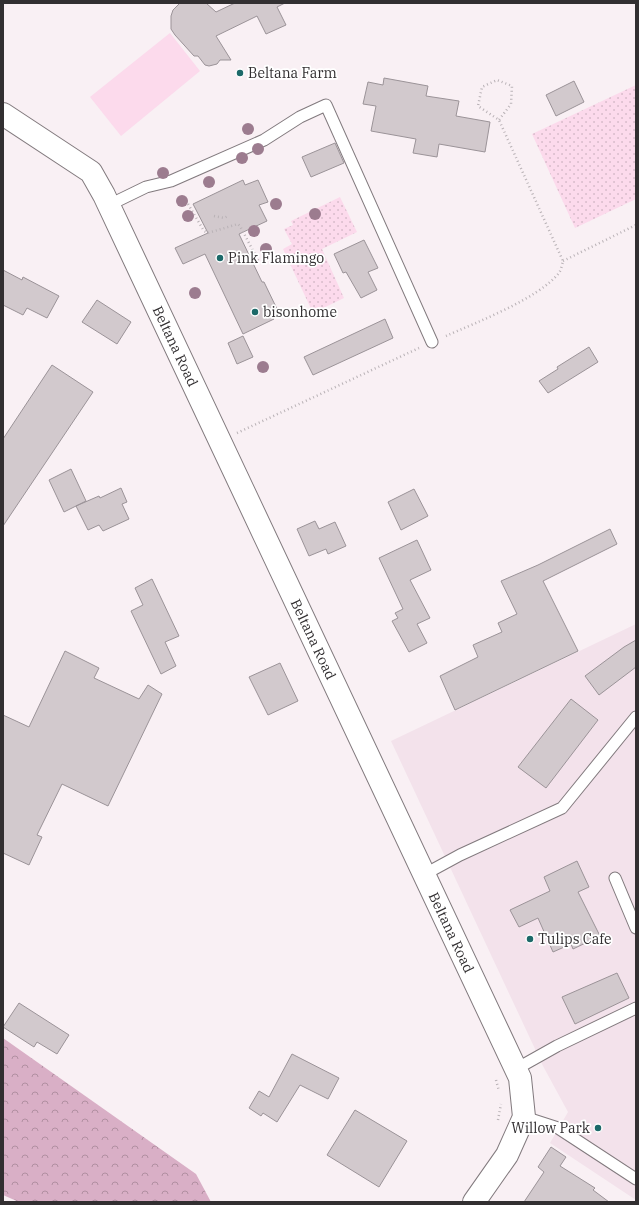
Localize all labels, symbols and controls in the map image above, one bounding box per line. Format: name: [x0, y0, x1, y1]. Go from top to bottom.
place label: Beltana Farm: [248, 64, 337, 82]
marker: Beltana Farm: [235, 68, 245, 78]
place label: Pink Flamingo: [228, 249, 324, 267]
marker: Pink Flamingo: [215, 253, 225, 263]
street label: Beltana Road: [149, 303, 202, 390]
place label: bisonhome: [263, 303, 337, 321]
marker: bisonhome: [250, 307, 260, 317]
street label: Beltana Road: [287, 596, 340, 683]
street label: Beltana Road: [425, 889, 478, 976]
place label: Tulips Cafe: [538, 930, 612, 948]
marker: Tulips Cafe: [525, 934, 535, 944]
place label: Willow Park: [511, 1119, 591, 1137]
marker: Willow Park: [593, 1123, 603, 1133]

